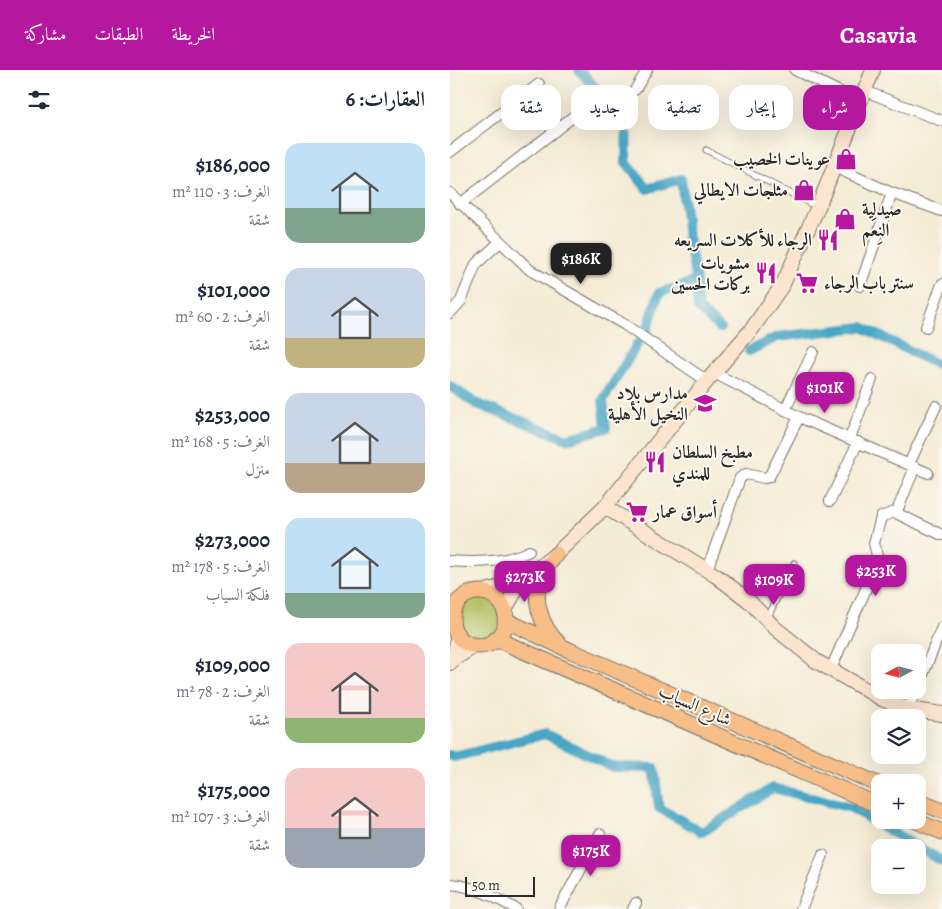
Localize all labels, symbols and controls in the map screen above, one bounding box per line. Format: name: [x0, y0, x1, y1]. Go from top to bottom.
text: Casavia: [840, 19, 917, 51]
text: مشاركة: [25, 22, 66, 46]
text: الطبقات: [94, 22, 143, 46]
text: الخريطة: [171, 22, 215, 46]
text: العقارات: 6: [345, 85, 425, 113]
chip: شقة: [501, 85, 561, 130]
chip: جديد: [571, 85, 638, 130]
chip: تصفية: [648, 85, 719, 130]
chip: إيجار: [729, 85, 793, 130]
chip: شراء: [803, 85, 866, 130]
icon: filters: [25, 86, 53, 114]
shop icon: عوينات الخصيب: [833, 146, 859, 172]
place label: عوينات الخصيب: [733, 147, 830, 171]
text: $186,000: [195, 151, 270, 179]
icon: home: [325, 163, 385, 223]
shop icon: مثلجات الايطالي: [791, 177, 817, 203]
place label: مثلجات الايطالي: [693, 178, 788, 205]
text: الغرف: 3 · 110 m²: [172, 181, 270, 203]
place label: صيدلية النِعَم: [862, 197, 902, 247]
shop icon: صيدلية النِعَم: [832, 206, 858, 232]
text: شقة: [249, 209, 270, 231]
restaurant icon: الرجاء للأكلات السريعه: [815, 227, 841, 253]
place label: الرجاء للأكلات السريعه: [674, 228, 812, 252]
pin: $186K: [546, 242, 616, 285]
text: $186K: [562, 248, 600, 270]
place label: مشويات بركات الحسين: [671, 251, 751, 296]
restaurant icon: مشويات بركات الحسين: [753, 260, 779, 286]
supermarket icon: سنتر باب الرجاء: [794, 270, 820, 296]
place label: سنتر باب الرجاء: [824, 271, 914, 295]
text: $101,000: [197, 276, 270, 304]
icon: home: [325, 288, 385, 348]
text: الغرف: 2 · 60 m²: [175, 306, 270, 328]
text: شقة: [249, 334, 270, 356]
pin: $101K: [790, 372, 860, 414]
text: $101K: [806, 377, 844, 399]
place label: مدارس بلاد النخيل الأهلية: [608, 381, 688, 427]
school or university icon: مدارس بلاد النخيل الأهلية: [692, 390, 718, 416]
text: $253,000: [195, 401, 270, 429]
icon: home: [325, 413, 385, 473]
text: الغرف: 5 · 168 m²: [171, 431, 270, 453]
place label: مطبخ السلطان للمندي: [672, 440, 753, 488]
restaurant icon: مطبخ السلطان للمندي: [642, 449, 668, 475]
text: منزل: [245, 459, 270, 481]
supermarket icon: أسواق عمار: [624, 499, 650, 525]
place label: أسواق عمار: [651, 499, 718, 524]
text: $273,000: [195, 526, 270, 554]
icon: home: [325, 538, 385, 598]
pin: $253K: [841, 554, 911, 597]
text: الغرف: 5 · 178 m²: [172, 556, 270, 578]
pin: $273K: [490, 560, 560, 603]
text: $253K: [856, 560, 896, 582]
pin: $109K: [739, 564, 809, 606]
text: $273K: [505, 566, 545, 588]
text: $109K: [754, 569, 794, 591]
text: فلكة السياب: [205, 584, 270, 606]
north arrow: [871, 644, 926, 699]
map controls: [871, 644, 926, 894]
text: $109,000: [195, 651, 270, 679]
icon: home: [325, 663, 385, 723]
street label: شارع السياب: [654, 678, 735, 734]
text: الغرف: 2 · 78 m²: [176, 681, 270, 703]
text: شقة: [249, 709, 270, 731]
button: layers: [871, 709, 926, 764]
button: +: [871, 774, 926, 829]
text: $175,000: [197, 776, 270, 804]
icon: home: [325, 788, 385, 848]
text: الغرف: 3 · 107 m²: [171, 806, 270, 828]
text: شقة: [249, 834, 270, 856]
pin: $175K: [556, 834, 626, 877]
button: −: [871, 839, 926, 894]
text: $175K: [572, 840, 610, 862]
scale bar: [465, 874, 535, 897]
text: 50 m: [472, 876, 500, 895]

